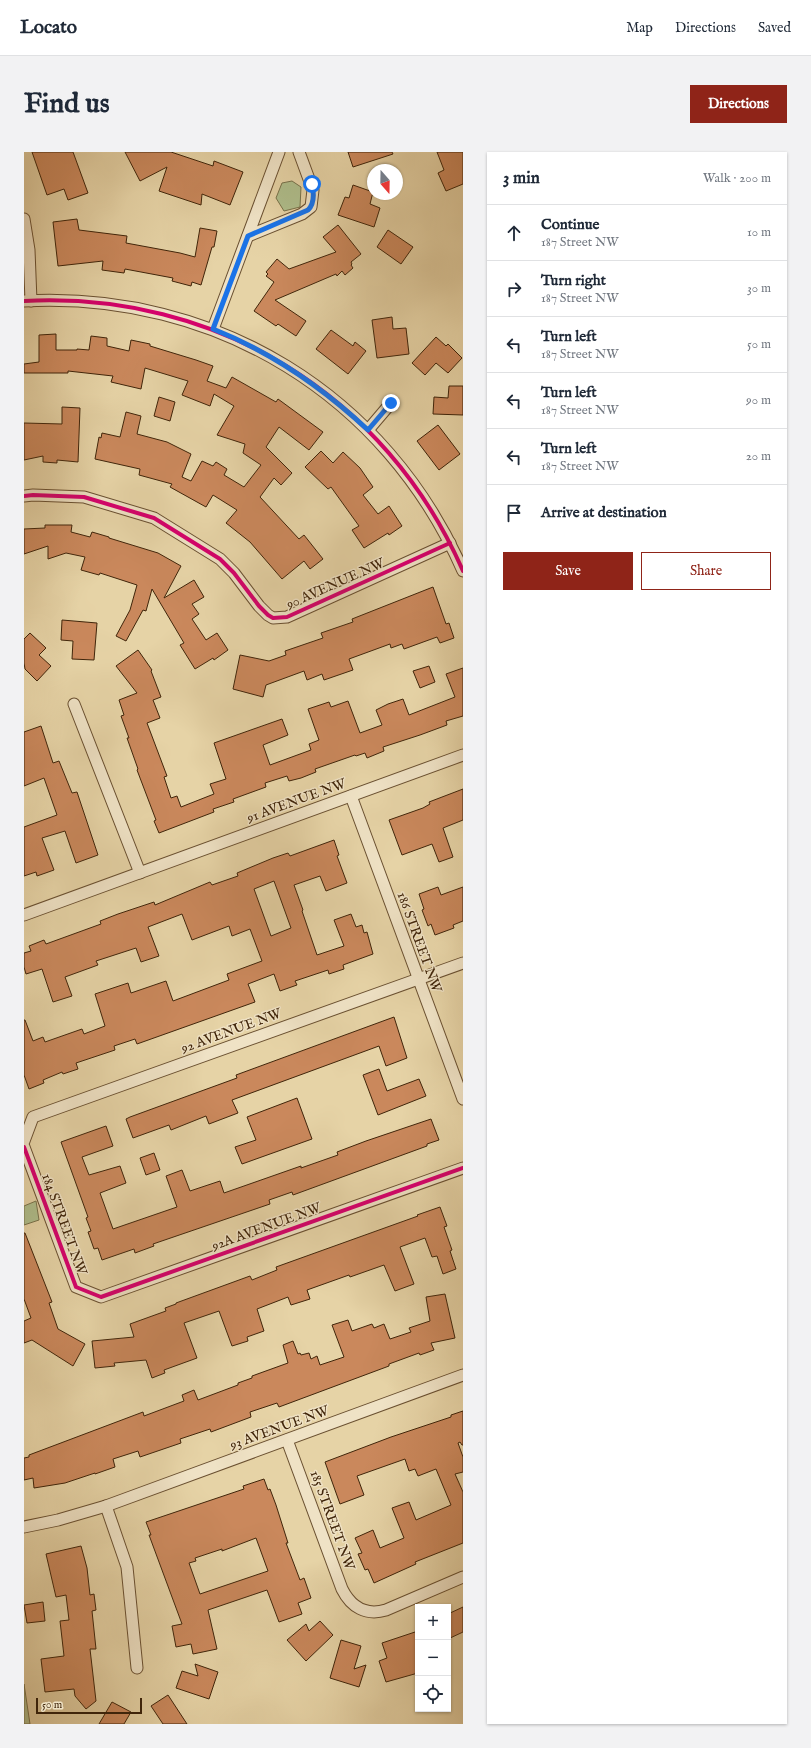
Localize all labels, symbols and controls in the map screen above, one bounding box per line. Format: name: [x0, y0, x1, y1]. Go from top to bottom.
text: Locato: [20, 16, 77, 40]
text: Map: [626, 19, 653, 37]
text: Directions: [675, 19, 736, 37]
text: Saved: [758, 19, 791, 37]
button: Directions: [690, 85, 787, 123]
text: Find us: [24, 87, 110, 122]
north arrow: [367, 164, 403, 200]
text: 3 min: [503, 168, 540, 189]
text: Walk · 200 m: [703, 170, 771, 187]
route start: [303, 175, 321, 193]
text: Continue: [541, 215, 599, 234]
icon: ahead: [503, 222, 525, 244]
text: 10 m: [747, 224, 771, 241]
text: 187 Street NW: [541, 234, 619, 251]
text: Turn right: [541, 271, 606, 290]
icon: right: [503, 278, 525, 300]
text: 30 m: [747, 280, 771, 297]
text: 187 Street NW: [541, 290, 619, 307]
text: Turn left: [541, 327, 597, 346]
icon: left: [503, 334, 525, 356]
text: 50 m: [747, 336, 771, 353]
text: 187 Street NW: [541, 346, 619, 363]
text: Turn left: [541, 383, 597, 402]
icon: left: [503, 390, 525, 412]
text: 90 m: [746, 392, 771, 409]
route end: [382, 394, 400, 412]
text: 187 Street NW: [541, 402, 619, 419]
text: Turn left: [541, 439, 597, 458]
icon: left: [503, 446, 525, 468]
text: 20 m: [746, 448, 771, 465]
text: 187 Street NW: [541, 458, 619, 475]
icon: arrive: [503, 502, 525, 524]
text: Arrive at destination: [541, 503, 667, 522]
button: Save: [503, 552, 633, 590]
button: Share: [641, 552, 771, 590]
street label: 90 AVENUE NW: [282, 554, 388, 614]
street label: 91 AVENUE NW: [243, 774, 349, 828]
street label: 186 STREET NW: [393, 890, 446, 996]
street label: 92 AVENUE NW: [178, 1004, 285, 1058]
street label: 184 STREET NW: [37, 1171, 91, 1278]
street label: 92A AVENUE NW: [208, 1199, 324, 1255]
street label: 93 AVENUE NW: [226, 1401, 332, 1455]
street label: 185 STREET NW: [306, 1468, 359, 1573]
map controls: [415, 1604, 451, 1712]
button: +: [415, 1604, 451, 1640]
button: −: [415, 1640, 451, 1676]
button: locate: [415, 1676, 451, 1712]
scale bar: [36, 1696, 142, 1715]
text: 50 m: [42, 1698, 62, 1712]

